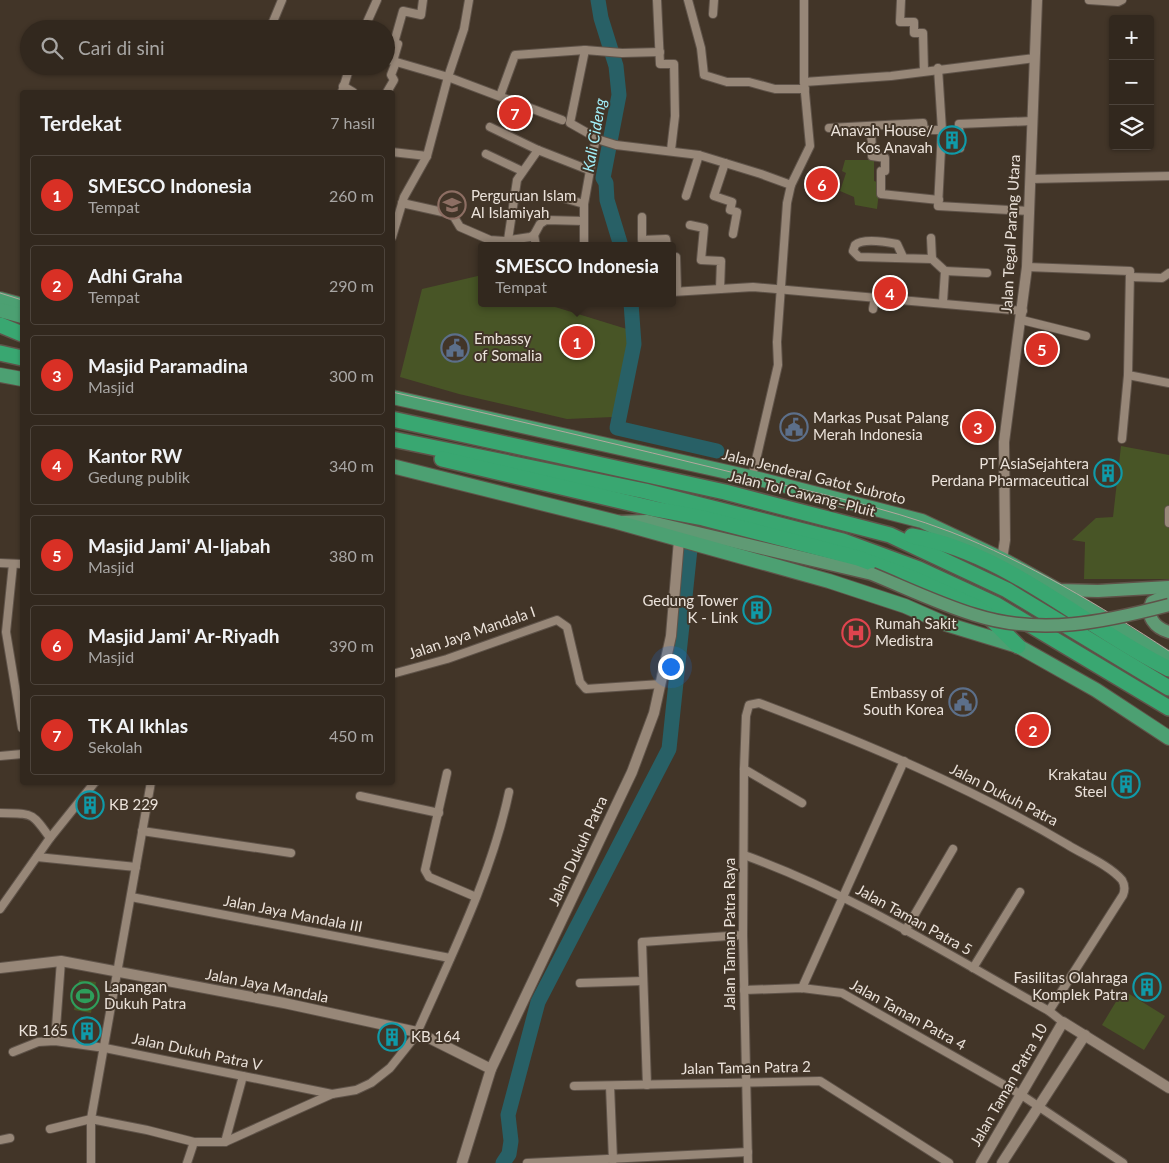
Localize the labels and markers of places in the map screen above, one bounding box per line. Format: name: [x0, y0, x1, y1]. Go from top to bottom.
pin: 7: [499, 94, 531, 132]
place label: Anavah House/ Kos Anavah: [831, 121, 933, 156]
building icon: Anavah House/ Kos Anavah: [937, 125, 967, 155]
pin: 6: [806, 165, 838, 203]
place label: Perguruan Islam Al Islamiyah: [471, 186, 576, 221]
school or university icon: Perguruan Islam Al Islamiyah: [437, 190, 467, 220]
pin: 4: [874, 274, 906, 312]
pin: 1: [561, 323, 593, 361]
place label: Embassy of Somalia: [474, 329, 542, 364]
pin: 5: [1026, 330, 1058, 368]
public building icon: Embassy of Somalia: [440, 333, 470, 363]
place label: Markas Pusat Palang Merah Indonesia: [813, 408, 949, 443]
pin: 3: [962, 408, 994, 446]
public building icon: Markas Pusat Palang Merah Indonesia: [779, 412, 809, 442]
place label: PT AsiaSejahtera Perdana Pharmaceutical: [931, 454, 1089, 489]
building icon: PT AsiaSejahtera Perdana Pharmaceutical: [1093, 458, 1123, 488]
place label: Gedung Tower K - Link: [642, 591, 739, 626]
building icon: Gedung Tower K - Link: [742, 595, 772, 625]
place label: Rumah Sakit Medistra: [875, 614, 957, 649]
hospital icon: Rumah Sakit Medistra: [841, 618, 871, 648]
place label: Embassy of South Korea: [863, 683, 945, 718]
public building icon: Embassy of South Korea: [948, 687, 978, 717]
pin: 2: [1017, 711, 1049, 749]
place label: Krakatau Steel: [1048, 765, 1107, 800]
building icon: Krakatau Steel: [1111, 769, 1141, 799]
building icon: KB 229: [75, 790, 105, 820]
place label: KB 229: [109, 795, 159, 813]
place label: Fasilitas Olahraga Komplek Patra: [1013, 968, 1128, 1003]
building icon: Fasilitas Olahraga Komplek Patra: [1132, 972, 1162, 1002]
place label: Lapangan Dukuh Patra: [104, 977, 186, 1012]
sports icon: Lapangan Dukuh Patra: [70, 981, 100, 1011]
building icon: KB 165: [72, 1016, 102, 1046]
place label: KB 165: [18, 1021, 68, 1039]
building icon: KB 164: [377, 1022, 407, 1052]
place label: KB 164: [411, 1027, 461, 1045]

